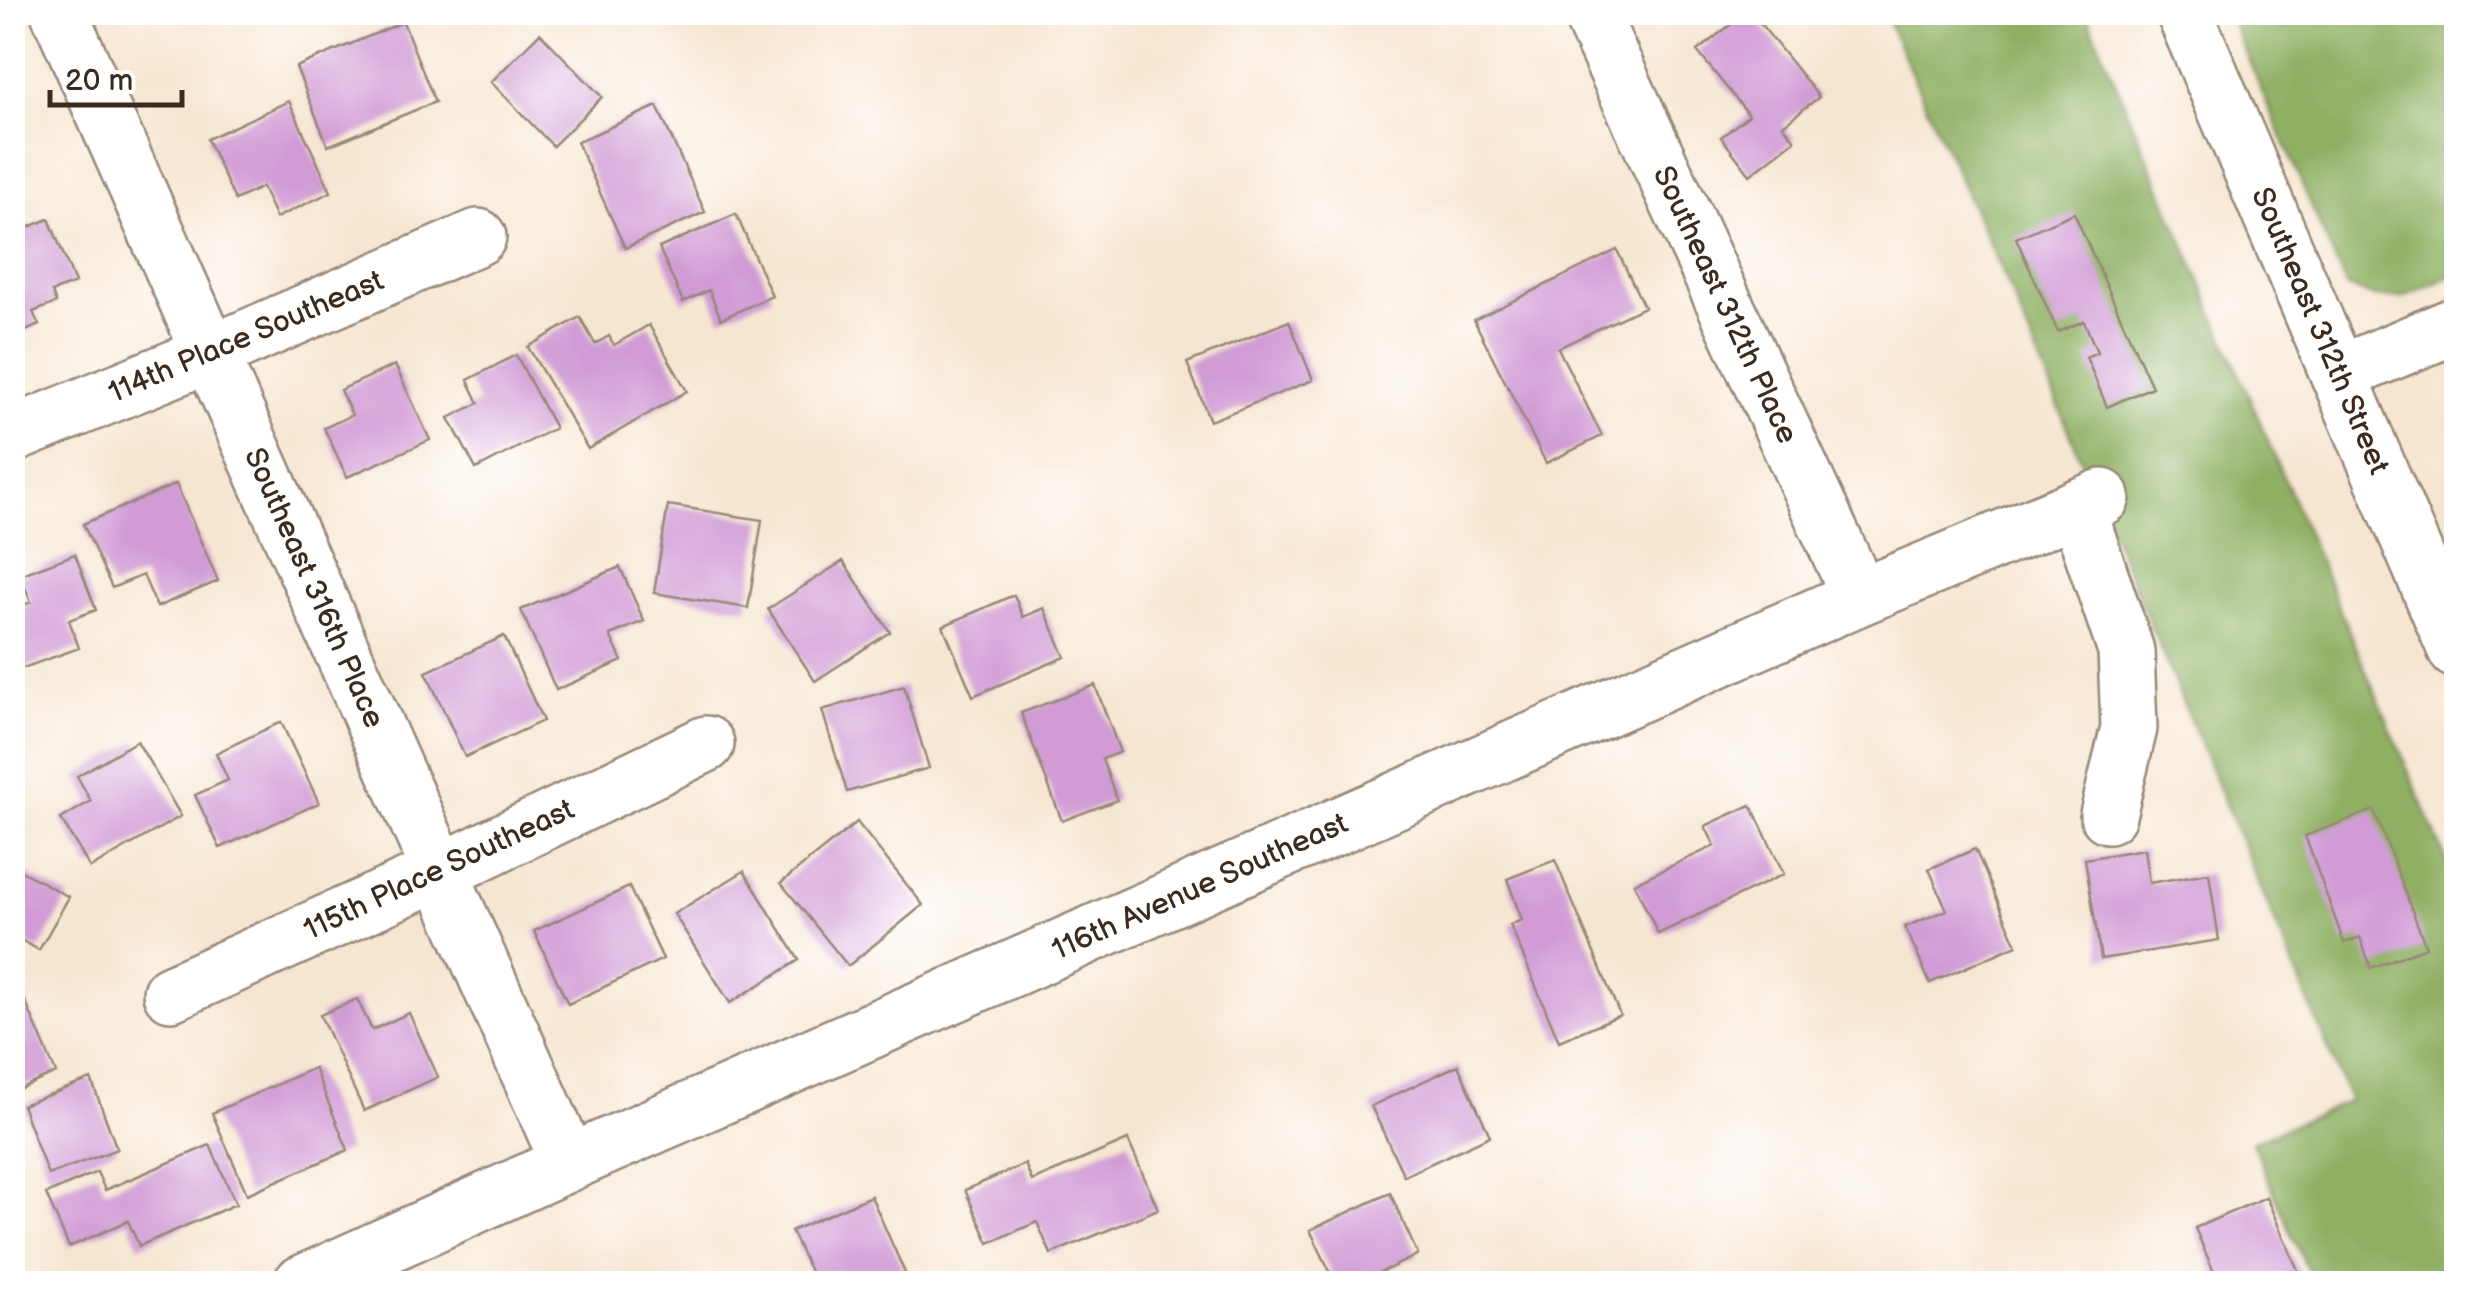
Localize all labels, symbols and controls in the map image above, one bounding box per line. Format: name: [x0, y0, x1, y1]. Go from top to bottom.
scale bar: [50, 45, 182, 107]
text: 20 m: [65, 63, 133, 99]
street label: Southeast 312th Place: [1645, 161, 1805, 449]
street label: Southeast 312th Street: [2243, 182, 2397, 480]
street label: 114th Place Southeast: [103, 263, 389, 411]
street label: Southeast 316th Place: [236, 442, 392, 734]
street label: 115th Place Southeast: [298, 792, 580, 948]
street label: 116th Avenue Southeast: [1047, 806, 1353, 968]

